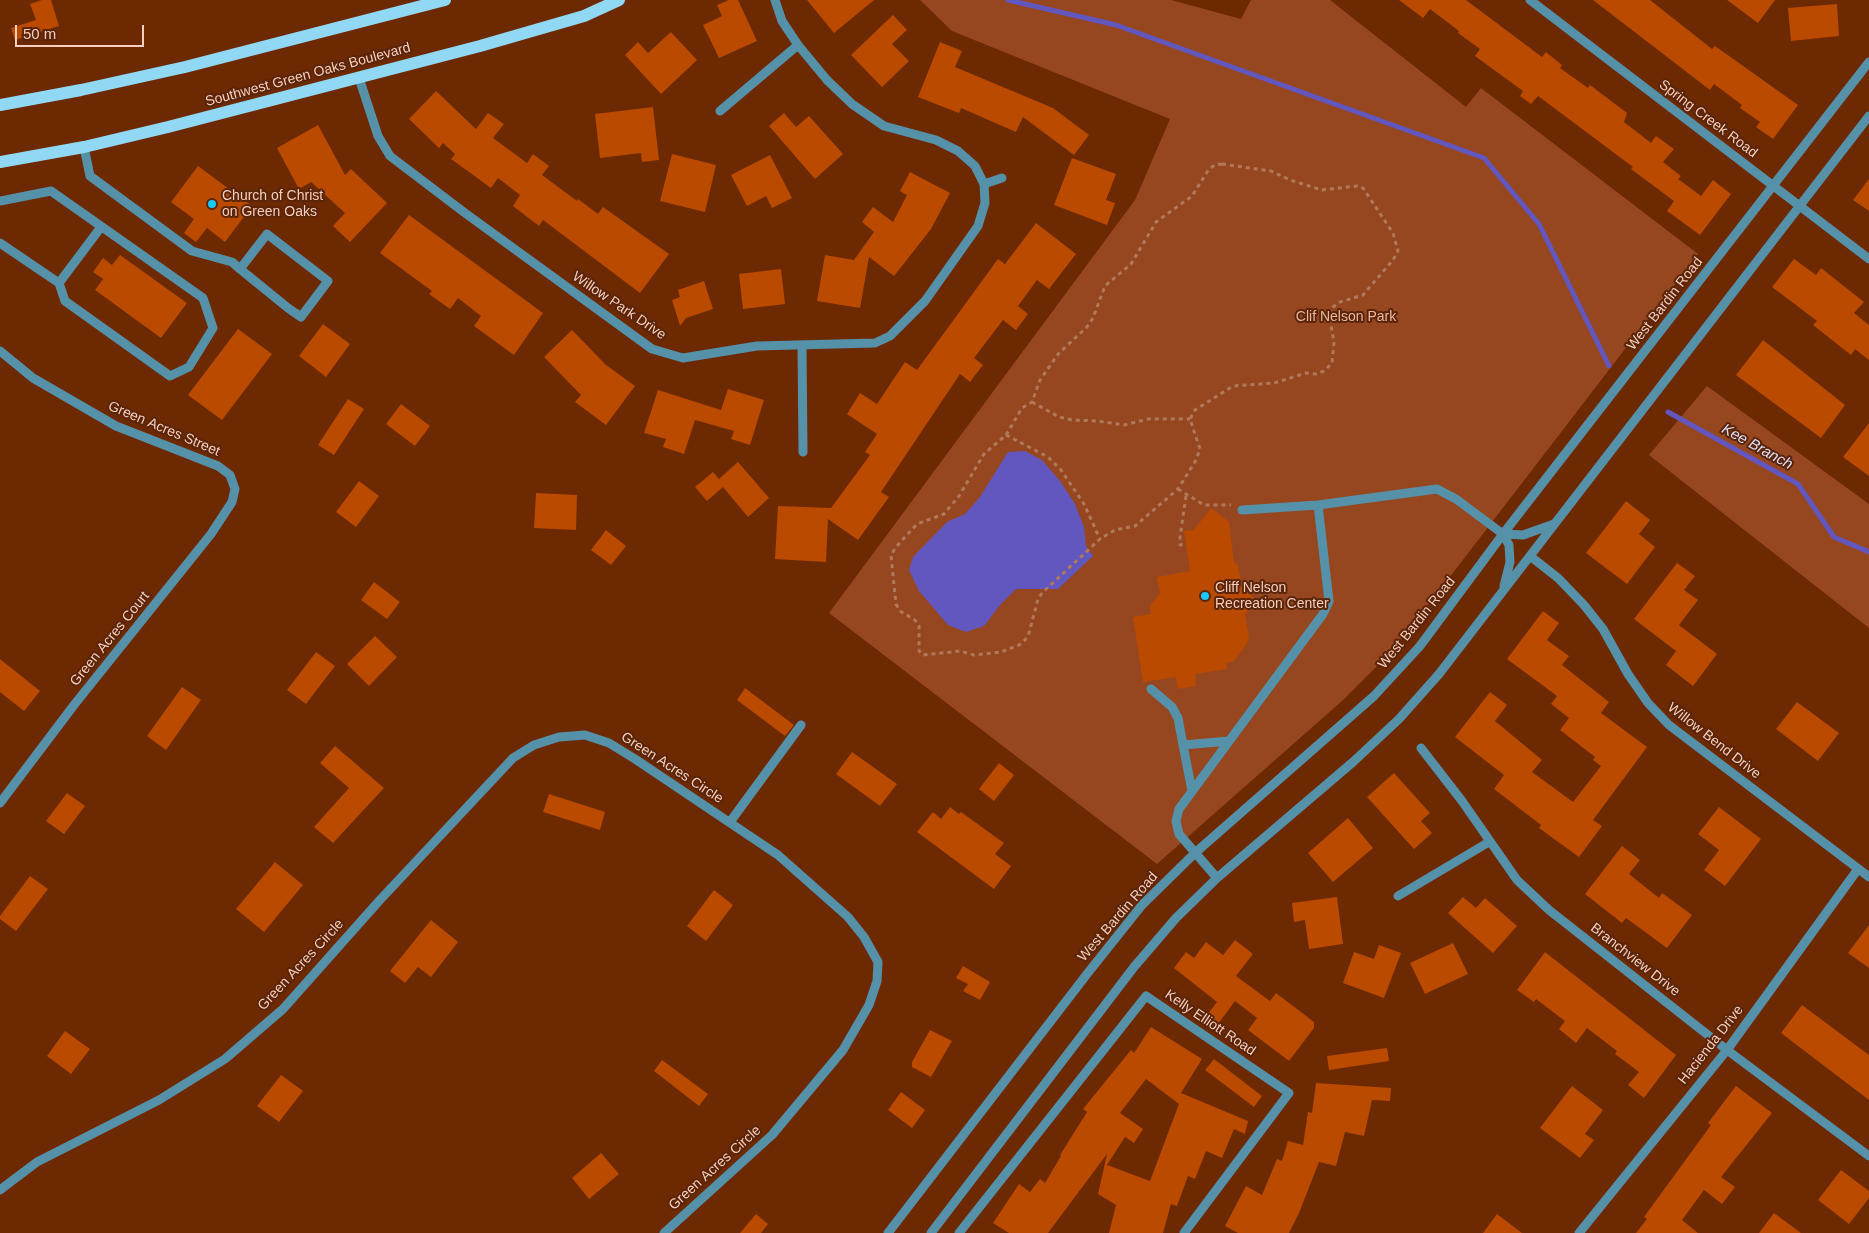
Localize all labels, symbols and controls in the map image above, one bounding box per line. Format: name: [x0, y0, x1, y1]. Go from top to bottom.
scale bar: [18, 15, 146, 47]
text: 50 m: [23, 25, 56, 42]
street label: Southwest Green Oaks Boulevard: [204, 39, 412, 111]
street label: Spring Creek Road: [1655, 76, 1761, 162]
place label: Church of Christ on Green Oaks: [222, 188, 323, 220]
marker: Church of Christ on Green Oaks: [206, 198, 218, 210]
street label: West Bardin Road: [1623, 254, 1707, 354]
street label: Willow Park Drive: [569, 268, 669, 344]
park label: Clif Nelson Park: [1296, 309, 1396, 325]
street label: Green Acres Street: [106, 398, 222, 460]
water label: Kee Branch: [1718, 420, 1796, 474]
street label: West Bardin Road: [1375, 574, 1459, 672]
place label: Cliff Nelson Recreation Center: [1215, 580, 1329, 612]
street label: Green Acres Court: [67, 588, 153, 690]
marker: Cliff Nelson Recreation Center: [1199, 590, 1211, 602]
street label: Willow Bend Drive: [1664, 699, 1764, 783]
street label: Green Acres Circle: [618, 729, 726, 807]
street label: West Bardin Road: [1074, 869, 1162, 965]
street label: Green Acres Circle: [255, 916, 347, 1014]
street label: Branchview Drive: [1587, 920, 1683, 1000]
street label: Kelly Elliott Road: [1161, 986, 1259, 1060]
street label: Hacienda Drive: [1675, 1002, 1747, 1088]
street label: Green Acres Circle: [665, 1122, 765, 1214]

